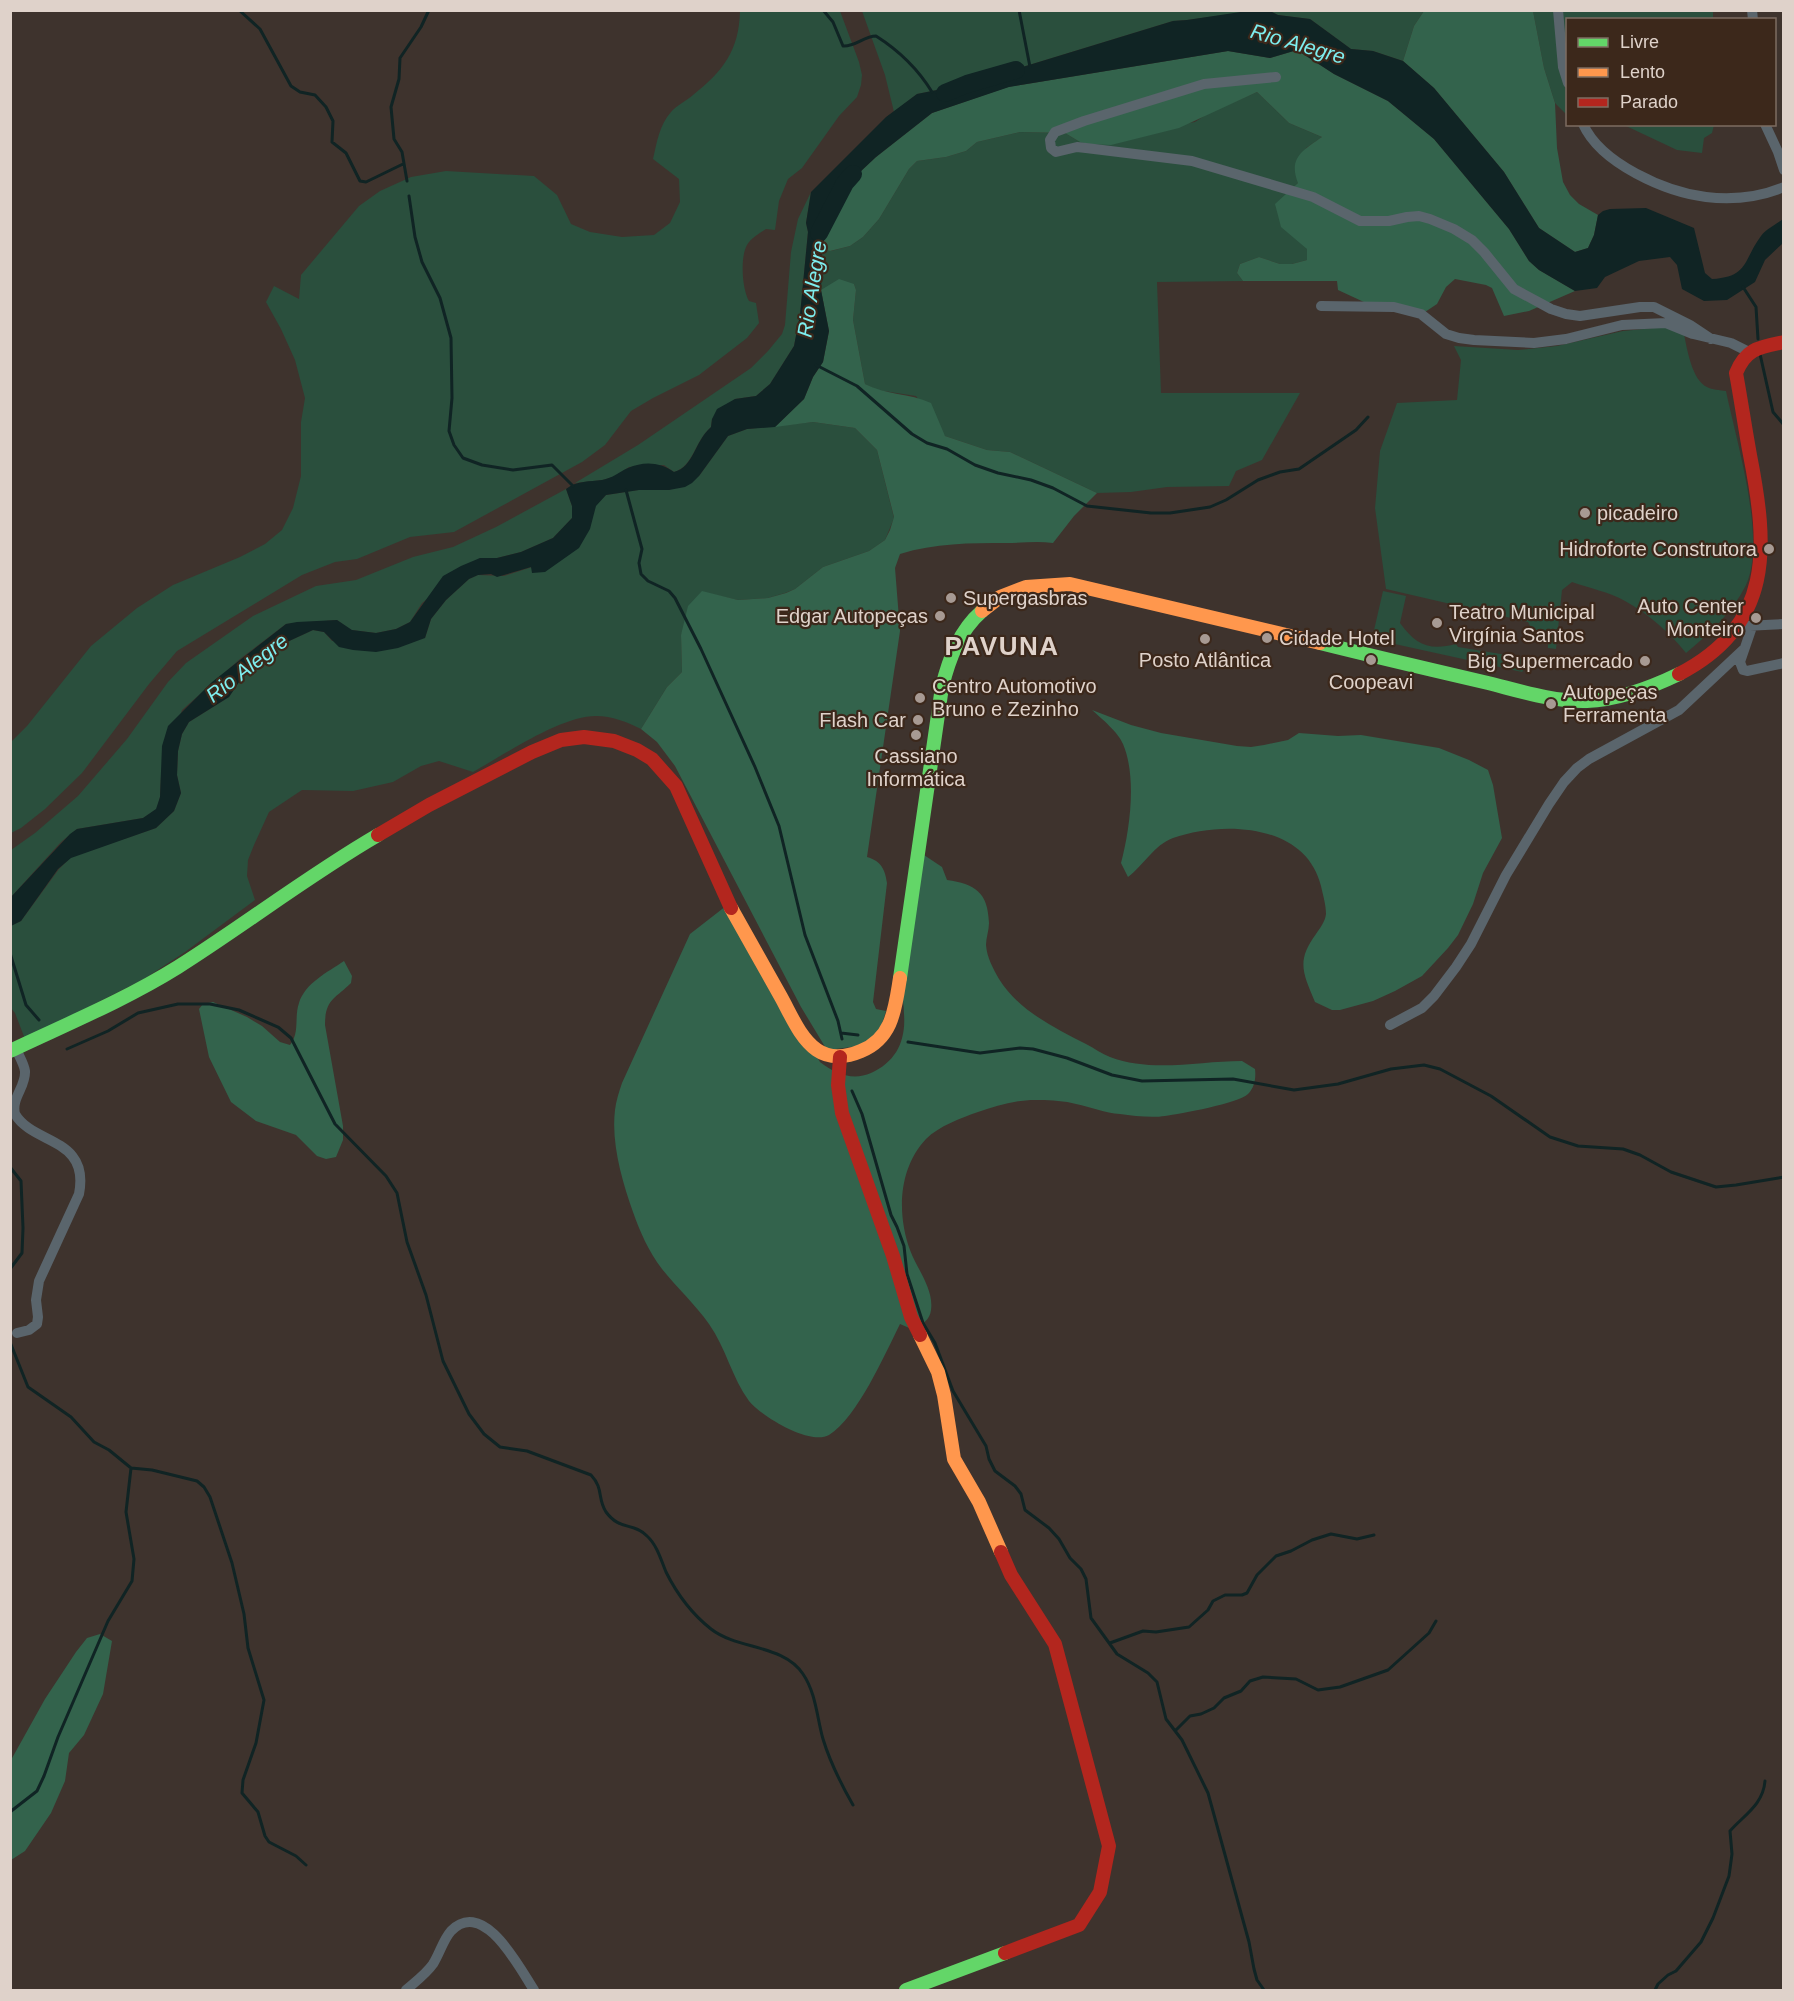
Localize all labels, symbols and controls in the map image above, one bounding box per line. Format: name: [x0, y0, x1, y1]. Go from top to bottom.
legend: [1566, 18, 1776, 126]
water label: Rio Alegre: [1248, 19, 1348, 68]
text: Livre: [1620, 32, 1659, 52]
text: Lento: [1620, 62, 1665, 82]
text: Parado: [1620, 92, 1678, 112]
water label: Rio Alegre: [793, 239, 830, 339]
place label: picadeiro: [1597, 502, 1678, 524]
marker: picadeiro: [1578, 506, 1592, 520]
place label: Hidroforte Construtora: [1559, 538, 1758, 560]
marker: Hidroforte Construtora: [1762, 542, 1776, 556]
place label: Supergasbras: [963, 587, 1088, 609]
marker: Supergasbras: [944, 591, 958, 605]
place label: Auto Center Monteiro: [1637, 595, 1744, 640]
place label: Teatro Municipal Virgínia Santos: [1449, 601, 1595, 646]
place label: Edgar Autopeças: [776, 605, 928, 627]
marker: Edgar Autopeças: [933, 609, 947, 623]
marker: Auto Center Monteiro: [1749, 611, 1763, 625]
marker: Teatro Municipal Virgínia Santos: [1430, 616, 1444, 630]
place label: Cidade Hotel: [1279, 627, 1395, 649]
water label: Rio Alegre: [201, 629, 292, 707]
district label: PAVUNA: [945, 631, 1059, 661]
marker: Cidade Hotel: [1260, 631, 1274, 645]
marker: Posto Atlântica: [1198, 632, 1212, 646]
place label: Posto Atlântica: [1139, 649, 1272, 671]
place label: Big Supermercado: [1467, 650, 1633, 672]
marker: Coopeavi: [1364, 653, 1378, 667]
marker: Big Supermercado: [1638, 654, 1652, 668]
place label: Coopeavi: [1329, 671, 1413, 693]
place label: Centro Automotivo Bruno e Zezinho: [932, 675, 1097, 720]
place label: Autopeças Ferramenta: [1563, 681, 1667, 726]
marker: Centro Automotivo Bruno e Zezinho: [913, 691, 927, 705]
marker: Autopeças Ferramenta: [1544, 697, 1558, 711]
place label: Flash Car: [819, 709, 906, 731]
marker: Flash Car: [911, 713, 925, 727]
marker: Cassiano Informática: [909, 728, 923, 742]
place label: Cassiano Informática: [867, 745, 966, 790]

